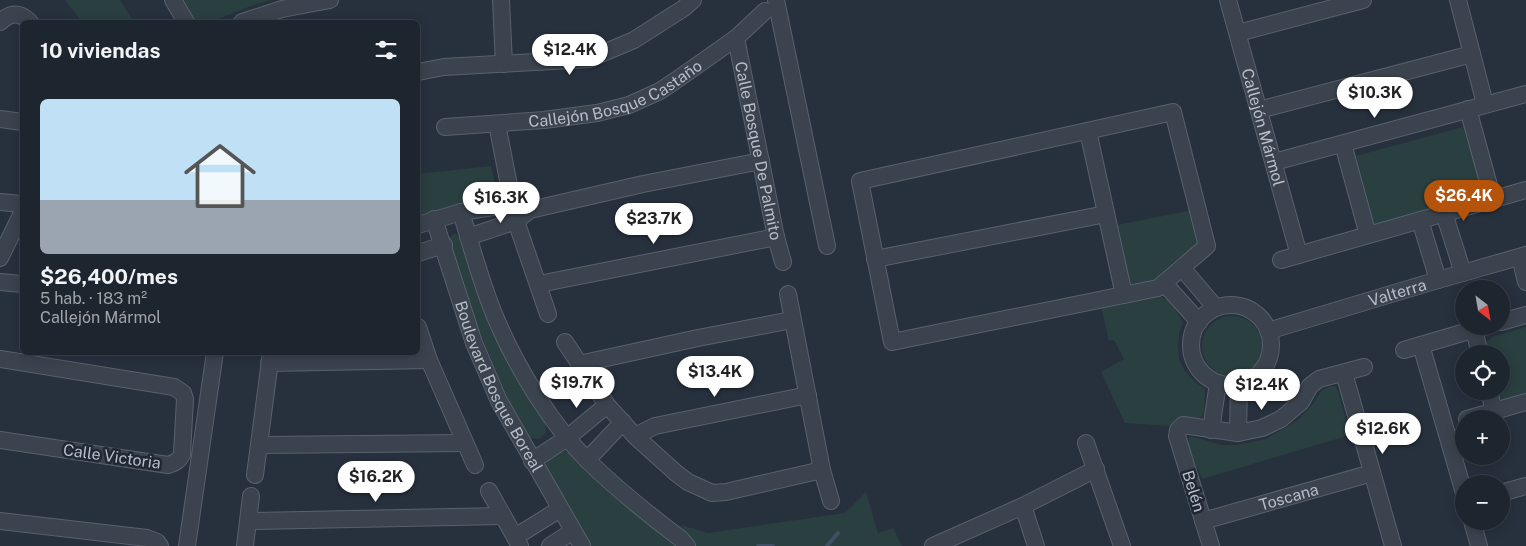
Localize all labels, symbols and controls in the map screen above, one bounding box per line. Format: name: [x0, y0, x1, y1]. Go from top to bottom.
pin: $12.4K: [529, 34, 611, 76]
icon: filters: [372, 36, 400, 64]
text: 10 viviendas: [40, 38, 160, 63]
text: $12.4K: [543, 40, 597, 59]
street label: Callejón Bosque Castaño: [528, 56, 706, 131]
street label: Calle Bosque De Palmito: [731, 60, 785, 242]
street label: Callejón Mármol: [1238, 66, 1288, 188]
pin: $10.3K: [1334, 76, 1416, 119]
text: $10.3K: [1348, 83, 1402, 102]
icon: home: [175, 131, 265, 221]
pin: $26.4K: [1423, 180, 1505, 222]
pin: $16.3K: [460, 182, 542, 224]
text: $26.4K: [1435, 186, 1493, 205]
text: $16.3K: [474, 188, 528, 207]
pin: $23.7K: [613, 202, 695, 245]
text: $23.7K: [626, 209, 682, 228]
text: $26,400/mes: [40, 264, 178, 289]
street label: Valterra: [1366, 275, 1429, 310]
north arrow: [1455, 280, 1510, 335]
map controls: [1455, 280, 1510, 530]
text: 5 hab. · 183 m²: [40, 289, 147, 308]
street label: Boulevard Bosque Boreal: [451, 298, 547, 476]
text: Callejón Mármol: [40, 308, 161, 327]
button: locate: [1455, 345, 1510, 400]
pin: $13.4K: [674, 356, 756, 398]
text: $13.4K: [688, 362, 742, 381]
pin: $19.7K: [536, 366, 618, 409]
pin: $12.4K: [1221, 368, 1303, 411]
text: $19.7K: [551, 373, 603, 392]
text: $12.4K: [1235, 375, 1289, 394]
button: +: [1455, 410, 1510, 465]
pin: $12.6K: [1342, 412, 1424, 455]
text: $12.6K: [1356, 419, 1410, 438]
street label: Calle Victoria: [62, 440, 162, 473]
pin: $16.2K: [335, 460, 417, 503]
text: $16.2K: [349, 467, 403, 486]
street label: Belén: [1178, 468, 1209, 514]
button: −: [1455, 475, 1510, 530]
street label: Toscana: [1257, 480, 1321, 515]

